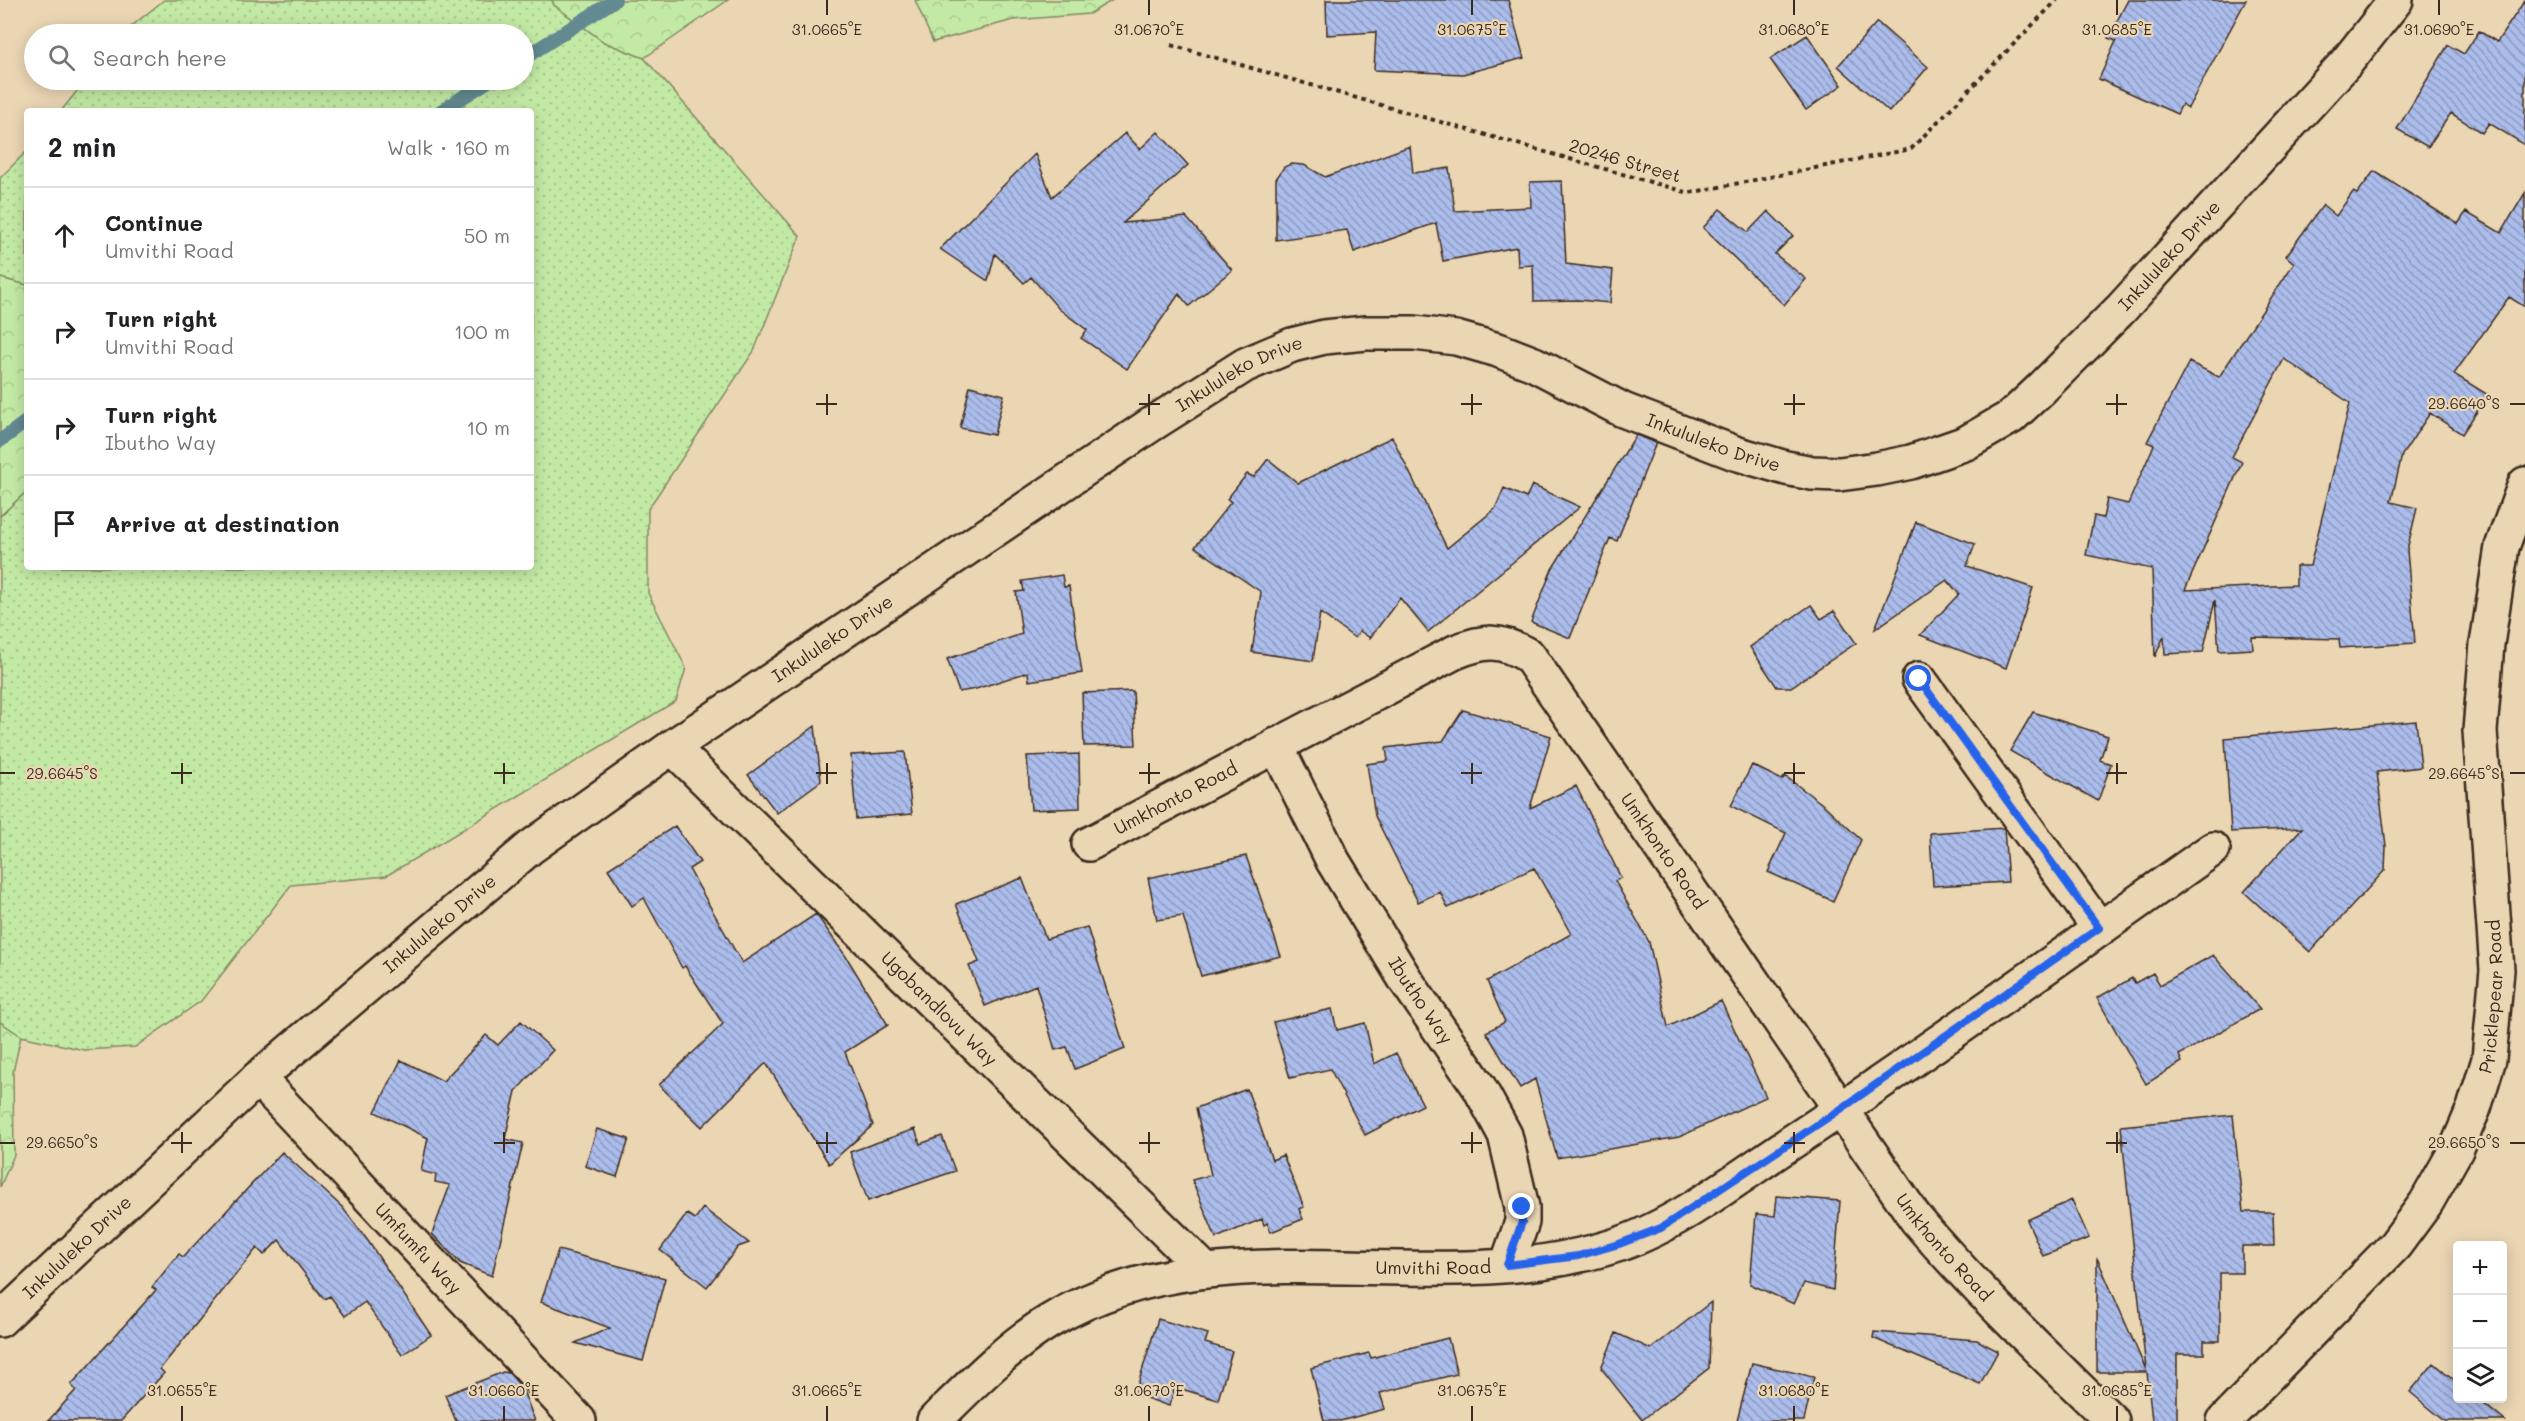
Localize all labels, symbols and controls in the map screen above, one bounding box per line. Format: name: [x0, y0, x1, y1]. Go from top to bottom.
text: 31.0665°E: [792, 19, 863, 39]
text: 31.0670°E: [1114, 19, 1185, 39]
text: 31.0675°E: [1437, 19, 1507, 39]
text: 31.0680°E: [1759, 19, 1830, 39]
text: 31.0685°E: [2082, 19, 2153, 39]
text: 31.0690°E: [2404, 19, 2475, 39]
search box: [24, 24, 534, 90]
icon: search: [45, 41, 78, 74]
text: Search here: [93, 43, 227, 72]
text: 2 min: [48, 130, 116, 164]
street label: 20246 Street: [1566, 133, 1684, 188]
text: Walk · 160 m: [387, 134, 510, 160]
street label: Inkululeko Drive: [2112, 195, 2225, 315]
text: Continue: [105, 208, 203, 237]
icon: ahead: [48, 219, 81, 252]
text: 50 m: [464, 222, 510, 248]
text: Umvithi Road: [105, 237, 233, 263]
text: Turn right: [105, 304, 217, 333]
icon: right: [48, 315, 81, 348]
text: 100 m: [454, 318, 510, 344]
street label: Inkululeko Drive: [1171, 330, 1305, 417]
text: Umvithi Road: [105, 333, 233, 359]
text: 29.6640°S: [2428, 393, 2500, 413]
text: Turn right: [105, 400, 217, 429]
street label: Inkululeko Drive: [1643, 407, 1783, 477]
icon: right: [48, 411, 81, 444]
text: 10 m: [466, 414, 510, 440]
text: Ibutho Way: [105, 429, 216, 455]
icon: arrive: [48, 507, 81, 540]
text: Arrive at destination: [105, 509, 340, 538]
street label: Inkululeko Drive: [767, 589, 897, 687]
route start: [1905, 665, 1931, 691]
street label: Umkhonto Road: [1110, 755, 1241, 840]
text: 29.6645°S: [26, 763, 98, 783]
text: 29.6645°S: [2428, 763, 2500, 783]
street label: Umkhonto Road: [1616, 788, 1712, 913]
street label: Inkululeko Drive: [378, 869, 501, 978]
street label: Pricklepear Road: [2472, 919, 2508, 1076]
street label: Ugobandlovu Way: [876, 946, 1003, 1071]
street label: Ibutho Way: [1383, 952, 1459, 1048]
text: 29.6650°S: [26, 1132, 98, 1152]
text: 29.6650°S: [2428, 1132, 2500, 1152]
street label: Umkhonto Road: [1891, 1188, 1998, 1306]
street label: Inkululeko Drive: [17, 1190, 136, 1304]
route end: [1508, 1193, 1534, 1219]
street label: Umfumfu Way: [370, 1197, 467, 1299]
map controls: [2453, 1241, 2507, 1403]
button: +: [2453, 1241, 2507, 1295]
street label: Umvithi Road: [1375, 1254, 1492, 1279]
button: −: [2453, 1295, 2507, 1349]
button: layers: [2453, 1349, 2507, 1403]
text: 31.0655°E: [147, 1380, 217, 1400]
text: 31.0660°E: [469, 1380, 540, 1400]
text: 31.0665°E: [792, 1380, 863, 1400]
text: 31.0670°E: [1114, 1380, 1185, 1400]
text: 31.0675°E: [1437, 1380, 1507, 1400]
text: 31.0680°E: [1759, 1380, 1830, 1400]
text: 31.0685°E: [2082, 1380, 2153, 1400]

